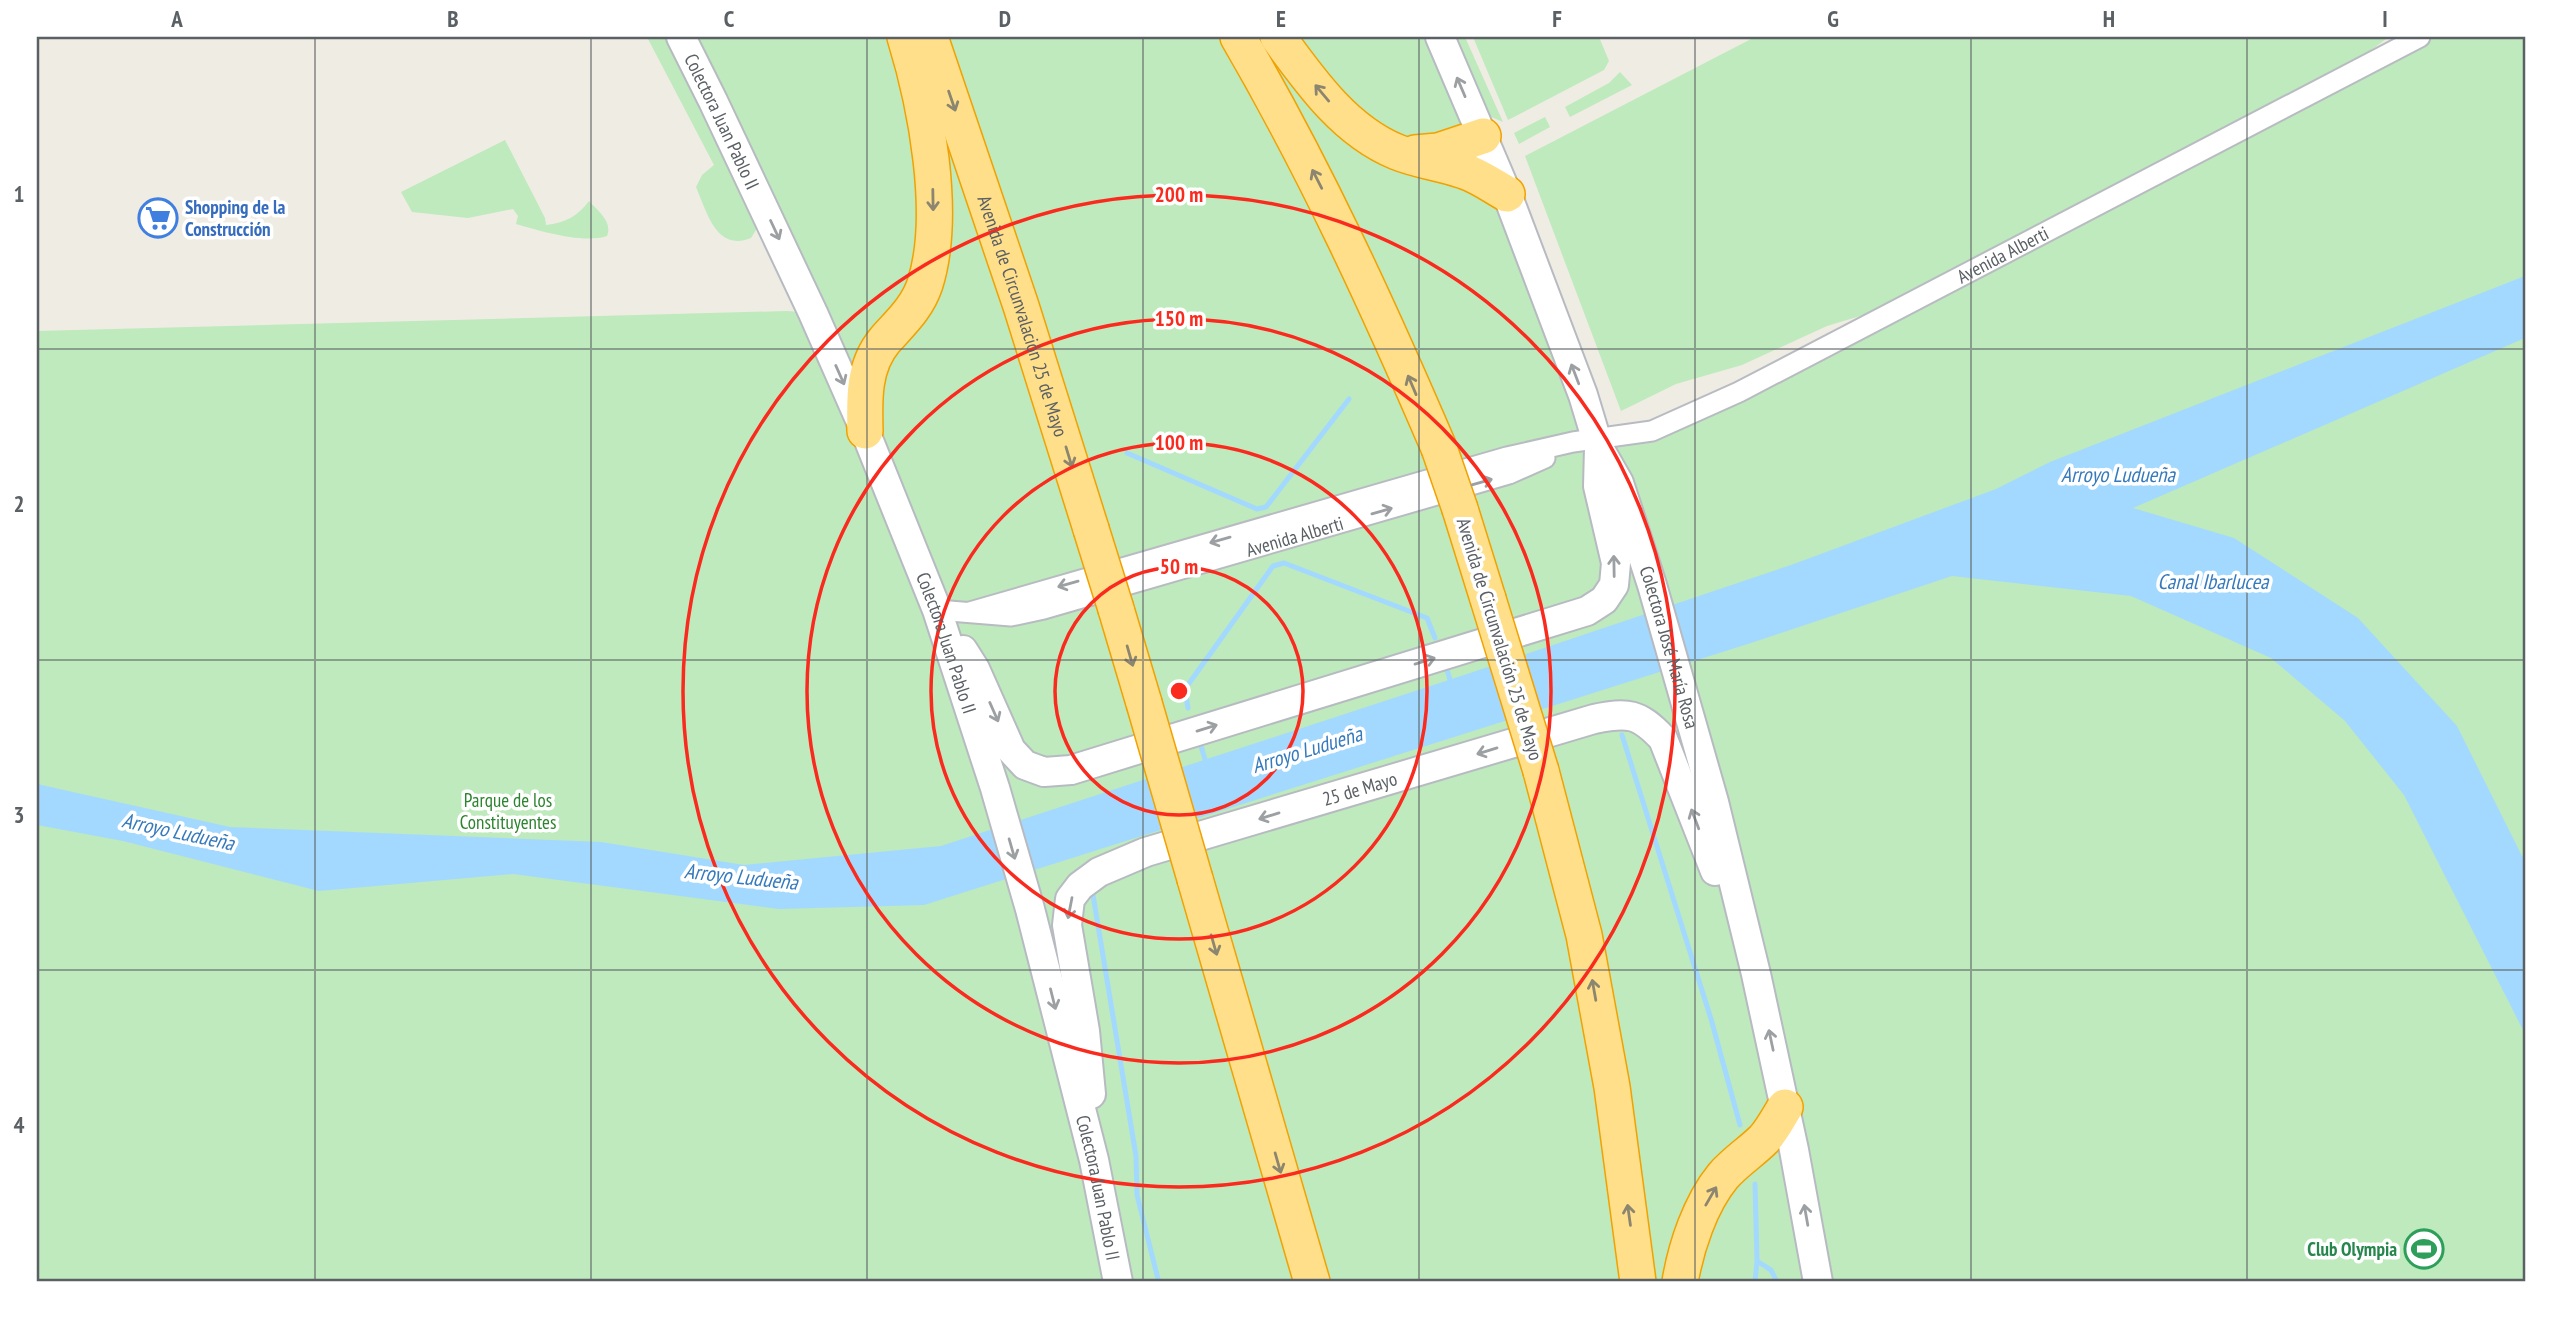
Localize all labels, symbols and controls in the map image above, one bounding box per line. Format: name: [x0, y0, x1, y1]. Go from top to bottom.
text: A: [170, 4, 183, 33]
text: B: [447, 4, 459, 33]
text: C: [724, 4, 735, 33]
text: D: [999, 4, 1011, 33]
text: E: [1276, 4, 1286, 33]
text: F: [1552, 4, 1562, 33]
text: G: [1827, 4, 1839, 33]
text: H: [2103, 4, 2115, 33]
text: I: [2382, 4, 2388, 33]
street label: Colectora Juan Pablo II: [679, 50, 765, 193]
one-way arrow: [1454, 76, 1467, 98]
one-way arrow: [1315, 84, 1330, 102]
one-way arrow: [947, 90, 959, 112]
one-way arrow: [1309, 169, 1323, 190]
text: 1: [14, 179, 25, 208]
text: 200 m: [1155, 181, 1203, 208]
one-way arrow: [926, 188, 940, 211]
street label: Avenida de Circunvalación 25 de Mayo: [972, 192, 1073, 440]
place label: Shopping de la Construcción: [185, 195, 286, 241]
supermarket icon: Shopping de la Construcción: [137, 197, 179, 239]
one-way arrow: [769, 219, 782, 240]
street label: Avenida Alberti: [1953, 221, 2053, 288]
text: 150 m: [1155, 305, 1203, 332]
one-way arrow: [1568, 363, 1580, 385]
one-way arrow: [834, 364, 847, 385]
one-way arrow: [1405, 375, 1418, 397]
text: 100 m: [1155, 429, 1203, 456]
one-way arrow: [1063, 446, 1076, 468]
water label: Arroyo Ludueña: [2061, 461, 2176, 488]
one-way arrow: [1471, 474, 1493, 487]
text: 2: [14, 489, 25, 518]
one-way arrow: [1371, 504, 1393, 517]
street label: Avenida Alberti: [1243, 511, 1346, 562]
street label: Avenida de Circunvalación 25 de Mayo: [1452, 515, 1548, 763]
one-way arrow: [1209, 534, 1231, 547]
text: 50 m: [1160, 553, 1198, 580]
one-way arrow: [1607, 555, 1621, 578]
street label: Colectora José María Rosa: [1635, 563, 1704, 731]
water label: Canal Ibarlucea: [2157, 568, 2270, 595]
street label: Colectora Juan Pablo II: [911, 569, 982, 716]
one-way arrow: [1057, 578, 1079, 591]
one-way arrow: [1124, 645, 1137, 667]
one-way arrow: [1413, 654, 1435, 667]
centre of rings: [1167, 679, 1191, 703]
one-way arrow: [988, 701, 1001, 722]
water label: Arroyo Ludueña: [1249, 720, 1367, 779]
one-way arrow: [1196, 721, 1218, 734]
one-way arrow: [1476, 745, 1498, 758]
street label: 25 de Mayo: [1320, 766, 1400, 811]
park label: Parque de los Constituyentes: [460, 788, 556, 834]
text: 3: [14, 800, 25, 829]
water label: Arroyo Ludueña: [120, 806, 238, 857]
one-way arrow: [1688, 809, 1701, 831]
one-way arrow: [1258, 811, 1280, 823]
one-way arrow: [1007, 837, 1020, 859]
water label: Arroyo Ludueña: [683, 857, 801, 896]
one-way arrow: [1063, 896, 1077, 919]
one-way arrow: [1209, 934, 1222, 956]
one-way arrow: [1586, 979, 1600, 1002]
one-way arrow: [1047, 987, 1060, 1010]
one-way arrow: [1763, 1029, 1777, 1052]
text: 4: [14, 1110, 25, 1139]
street label: Colectora Juan Pablo II: [1071, 1113, 1125, 1262]
one-way arrow: [1273, 1152, 1286, 1174]
one-way arrow: [1705, 1186, 1719, 1206]
one-way arrow: [1622, 1204, 1635, 1226]
one-way arrow: [1799, 1204, 1812, 1227]
sports icon: Club Olympia: [2403, 1228, 2445, 1270]
place label: Club Olympia: [2307, 1237, 2397, 1261]

